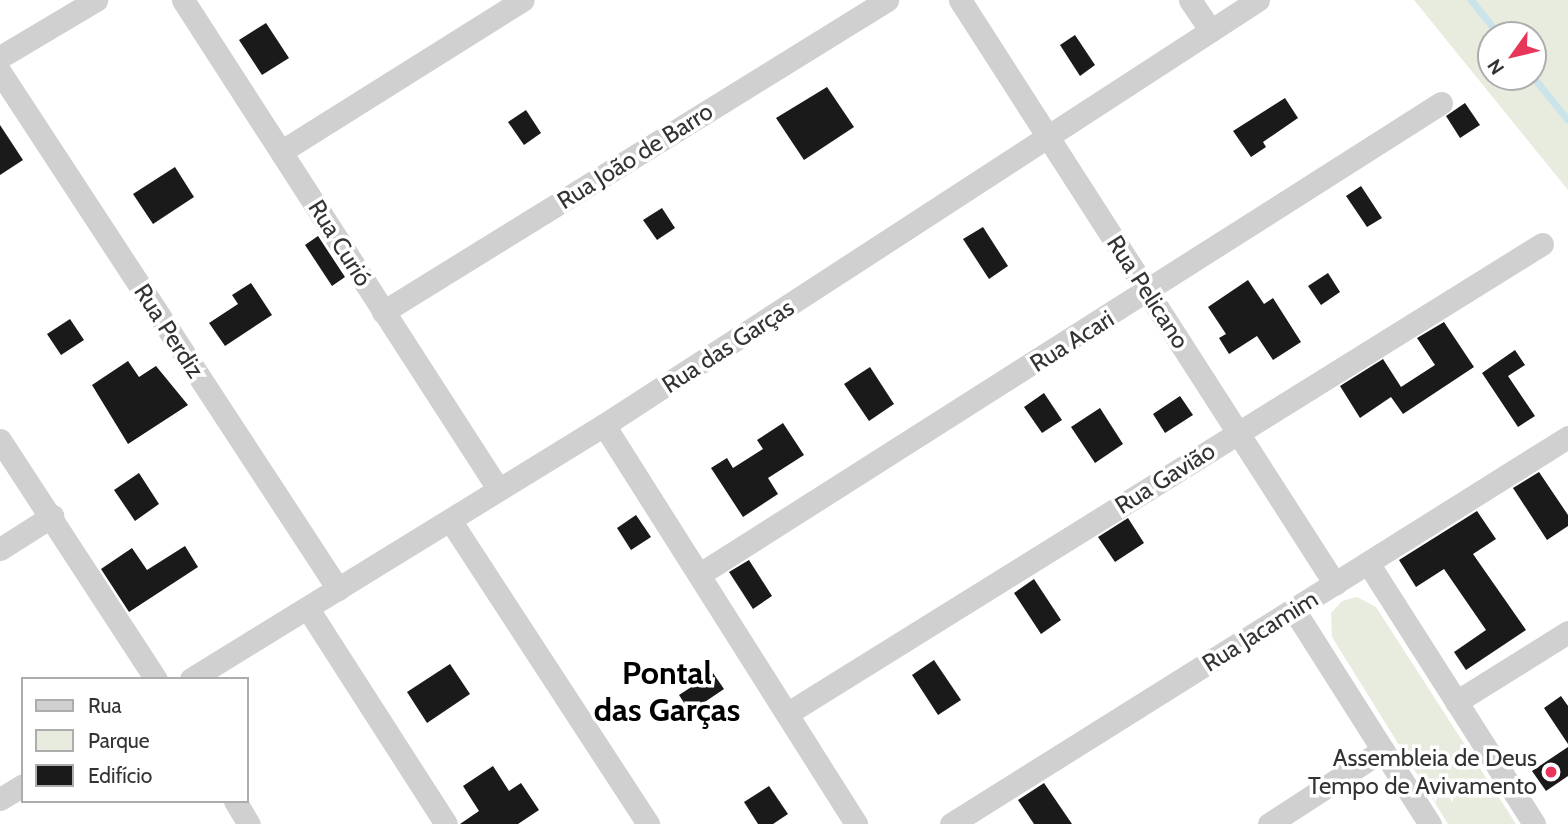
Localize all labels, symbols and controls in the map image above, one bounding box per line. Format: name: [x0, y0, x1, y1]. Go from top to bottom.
north arrow: [1477, 21, 1547, 91]
text: N: [1483, 55, 1509, 79]
street label: Rua João de Barro: [552, 97, 718, 215]
street label: Rua Curió: [302, 194, 378, 292]
street label: Rua Pelicano: [1101, 230, 1195, 354]
street label: Rua Perdiz: [128, 279, 210, 383]
street label: Rua das Garças: [657, 293, 799, 399]
street label: Rua Acari: [1025, 304, 1119, 378]
street label: Rua Gavião: [1110, 436, 1220, 520]
street label: Rua Jacamim: [1197, 584, 1323, 678]
district label: Pontal das Garças: [594, 655, 740, 730]
legend: [21, 677, 248, 803]
text: Rua: [88, 693, 122, 718]
text: Parque: [88, 728, 150, 753]
place label: Assembleia de Deus Tempo de Avivamento: [1308, 744, 1537, 800]
text: Edifício: [88, 763, 152, 788]
marker: Assembleia de Deus Tempo de Avivamento: [1543, 764, 1559, 780]

